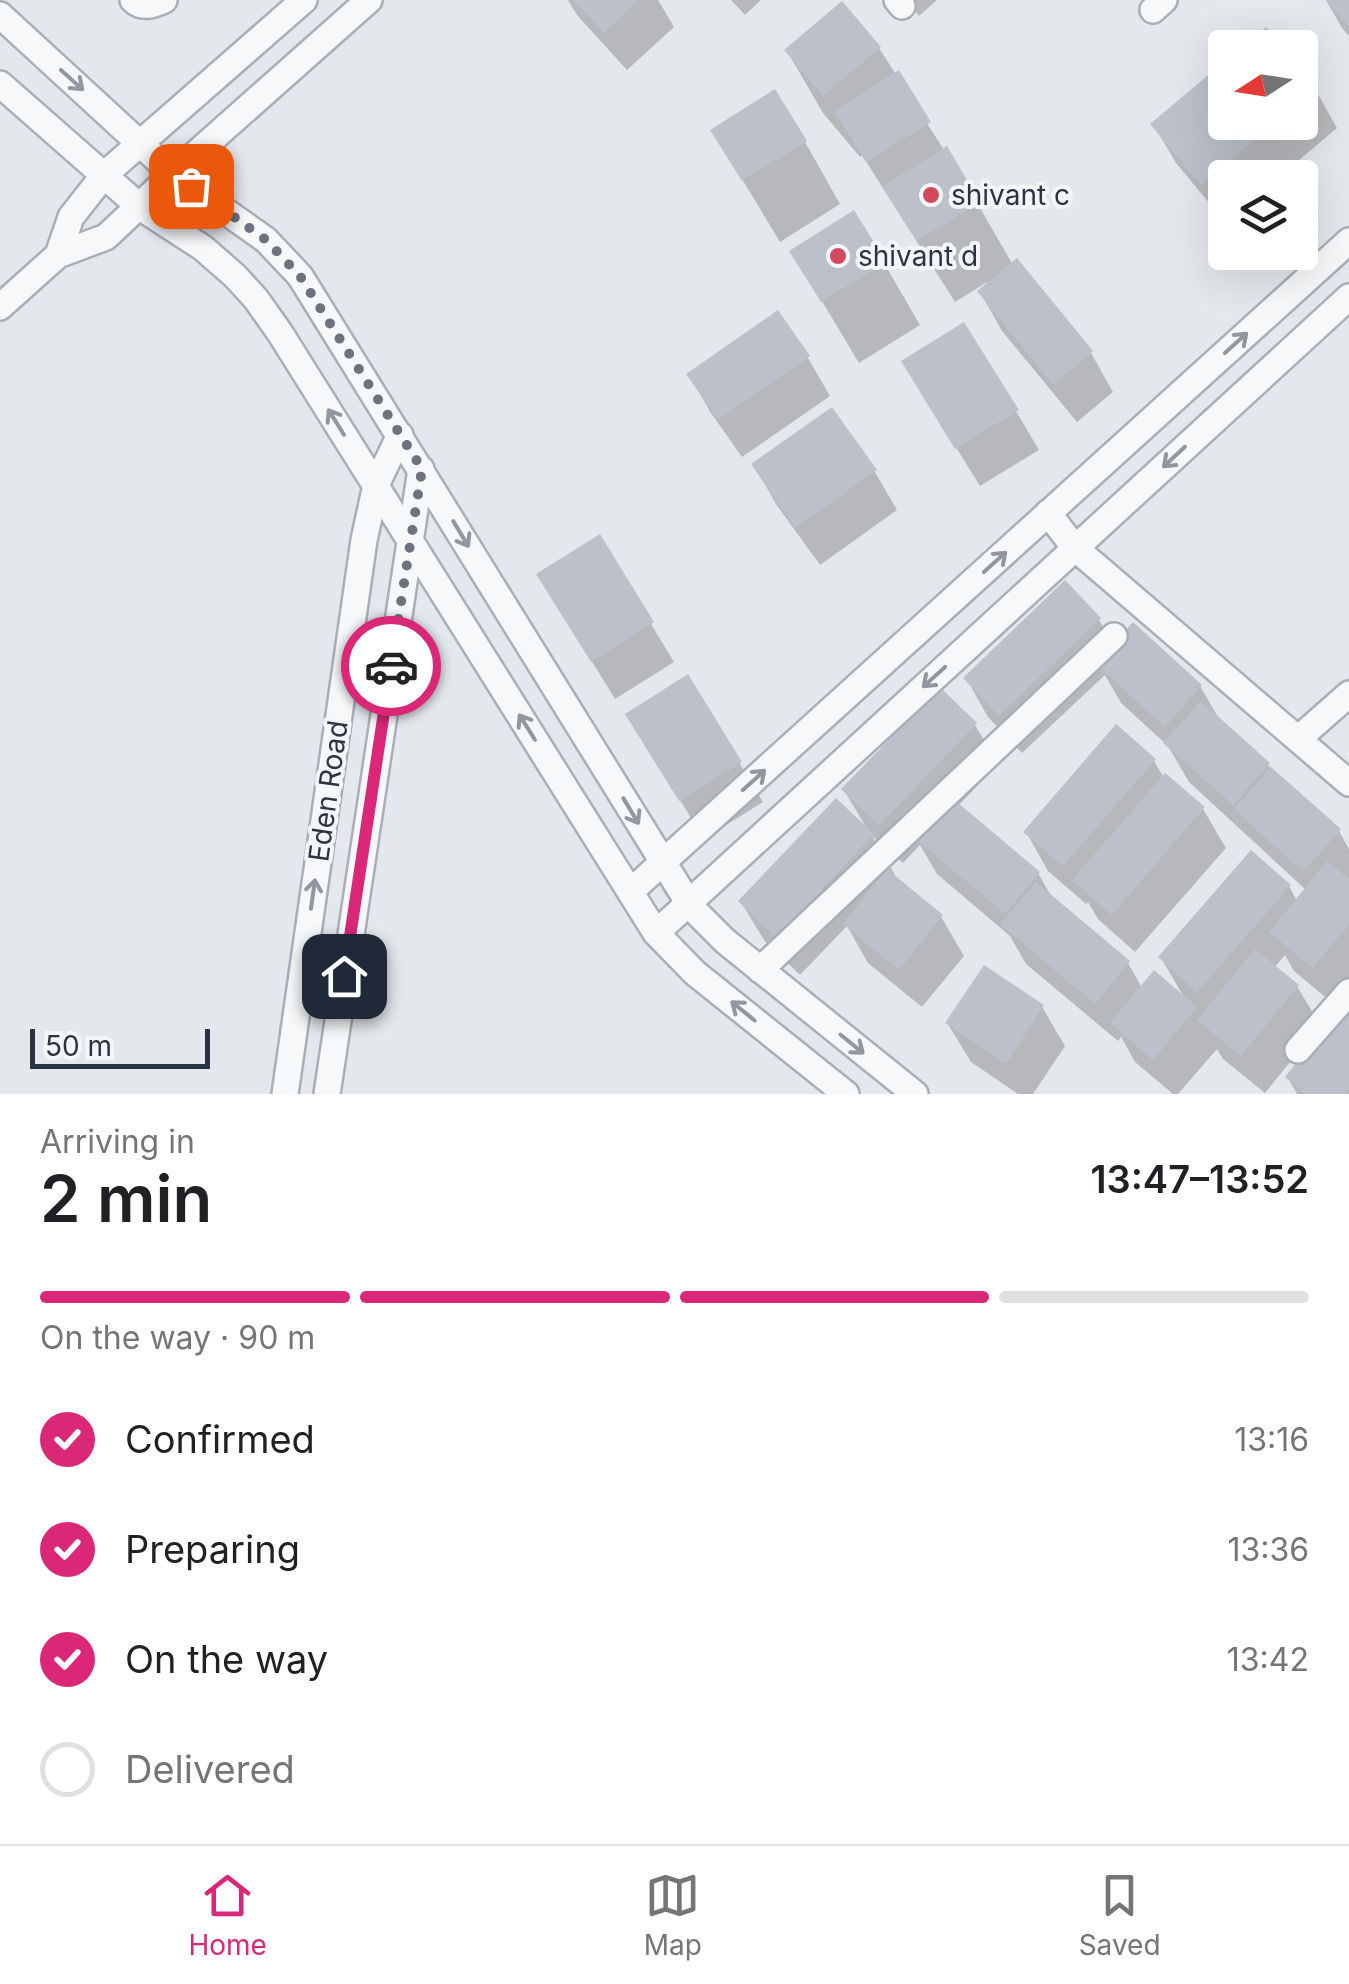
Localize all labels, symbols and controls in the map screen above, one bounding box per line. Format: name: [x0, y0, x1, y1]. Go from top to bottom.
north arrow: [1208, 30, 1318, 140]
map controls: [1208, 30, 1318, 270]
one-way arrow: [59, 69, 84, 92]
pin: [149, 144, 234, 229]
icon: bag: [164, 159, 219, 214]
button: layers: [1208, 160, 1318, 270]
place label: shivant c: [951, 178, 1070, 212]
marker: shivant c: [920, 184, 942, 206]
place label: shivant d: [858, 239, 978, 273]
marker: shivant d: [827, 245, 849, 267]
one-way arrow: [1223, 332, 1248, 355]
one-way arrow: [326, 408, 346, 436]
one-way arrow: [1162, 446, 1187, 469]
one-way arrow: [451, 519, 471, 548]
one-way arrow: [982, 551, 1007, 574]
courier: [341, 616, 441, 716]
icon: car: [364, 639, 419, 694]
one-way arrow: [922, 665, 947, 688]
one-way arrow: [516, 713, 537, 742]
street label: Eden Road: [301, 718, 355, 864]
one-way arrow: [741, 769, 766, 792]
one-way arrow: [621, 796, 641, 825]
one-way arrow: [305, 878, 323, 910]
pin: [302, 934, 387, 1019]
icon: home: [317, 949, 372, 1004]
one-way arrow: [730, 1000, 756, 1022]
scale bar: [30, 1024, 210, 1068]
text: 50 m: [45, 1029, 112, 1063]
one-way arrow: [838, 1033, 865, 1054]
text: Arriving in: [40, 1122, 195, 1161]
text: 13:47–13:52: [1091, 1156, 1309, 1202]
text: 2 min: [40, 1159, 212, 1238]
text: On the way · 90 m: [40, 1318, 315, 1357]
icon: check: [40, 1412, 95, 1467]
text: Confirmed: [125, 1416, 315, 1462]
text: 13:16: [1234, 1420, 1309, 1459]
icon: check: [40, 1522, 95, 1577]
text: Preparing: [125, 1526, 300, 1572]
text: 13:36: [1227, 1530, 1309, 1569]
icon: check: [40, 1632, 95, 1687]
text: On the way: [125, 1636, 328, 1682]
text: 13:42: [1227, 1640, 1309, 1679]
text: Delivered: [125, 1746, 295, 1792]
tab: Home: [188, 1868, 267, 1962]
tab: Map: [644, 1868, 702, 1962]
tab: Saved: [1079, 1868, 1161, 1962]

